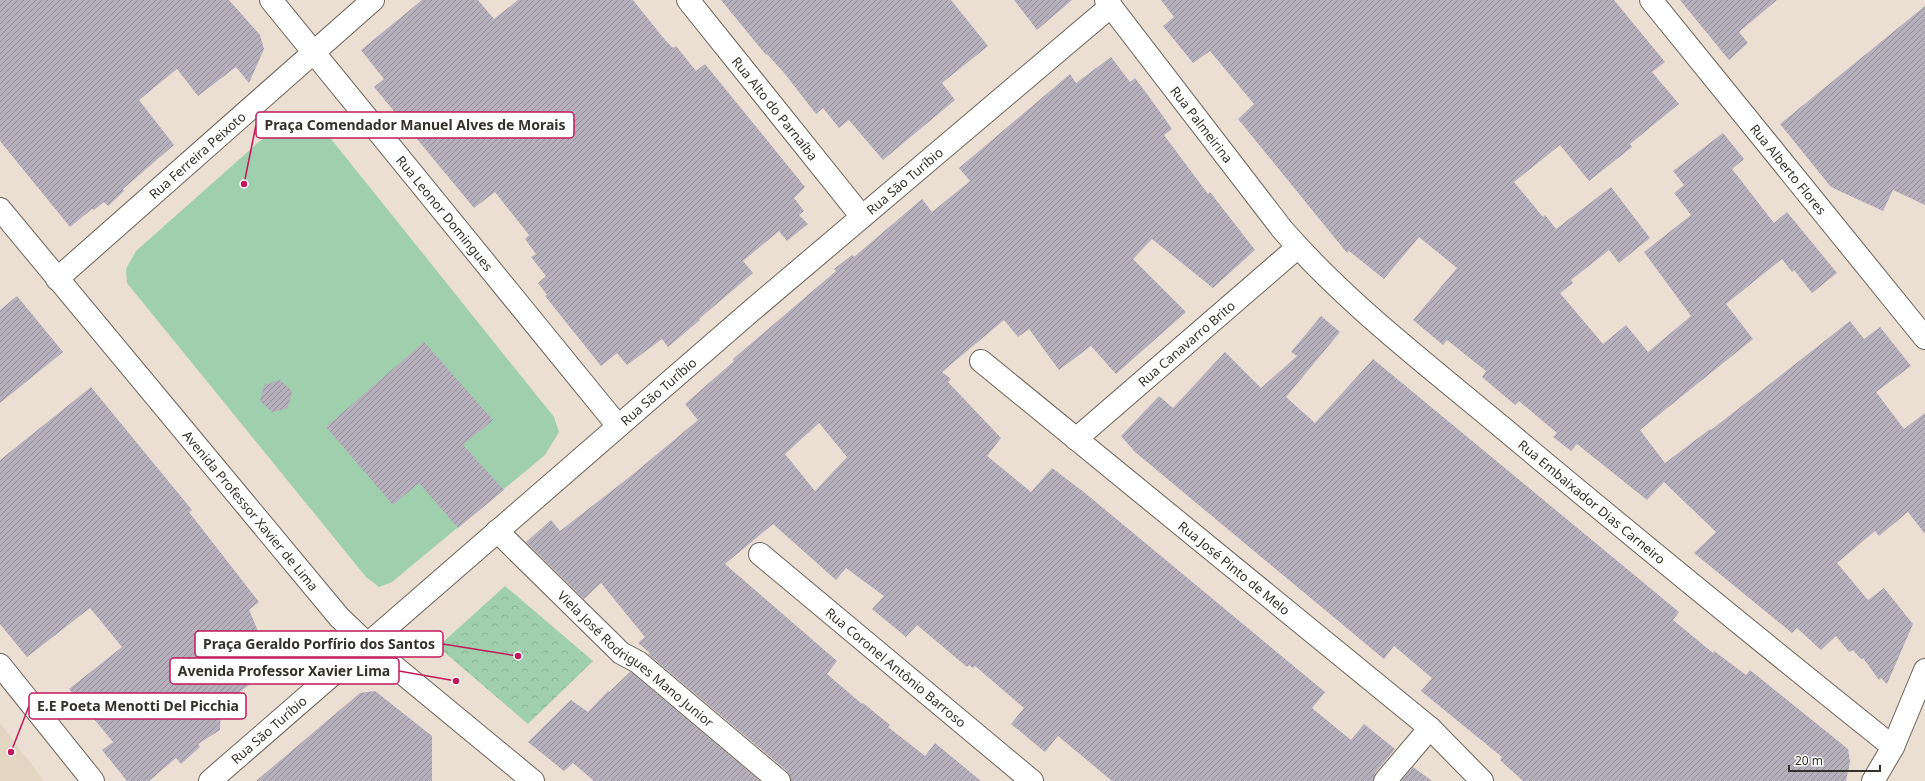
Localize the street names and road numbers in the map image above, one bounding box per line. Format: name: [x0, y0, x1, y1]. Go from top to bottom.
street label: Rua Alto do Parnaíba: [728, 53, 822, 164]
street label: Rua Palmeirina: [1166, 82, 1237, 167]
street label: Rua Ferreira Peixoto: [145, 108, 250, 203]
street label: Rua Alberto Flores: [1746, 120, 1830, 218]
street label: Rua São Turíbio: [863, 143, 947, 218]
street label: Rua Leonor Domingues: [392, 152, 497, 275]
street label: Rua Canavarro Brito: [1134, 296, 1239, 391]
street label: Rua São Turíbio: [617, 353, 700, 429]
street label: Avenida Professor Xavier de Lima: [179, 426, 322, 595]
street label: Rua Embaixador Dias Carneiro: [1514, 435, 1669, 568]
street label: Rua José Pinto de Melo: [1174, 517, 1294, 619]
street label: Viela José Rodrigues Mano Junior: [554, 587, 718, 732]
street label: Rua Coronel Antônio Barroso: [822, 604, 970, 731]
street label: Rua São Turíbio: [227, 692, 311, 768]

